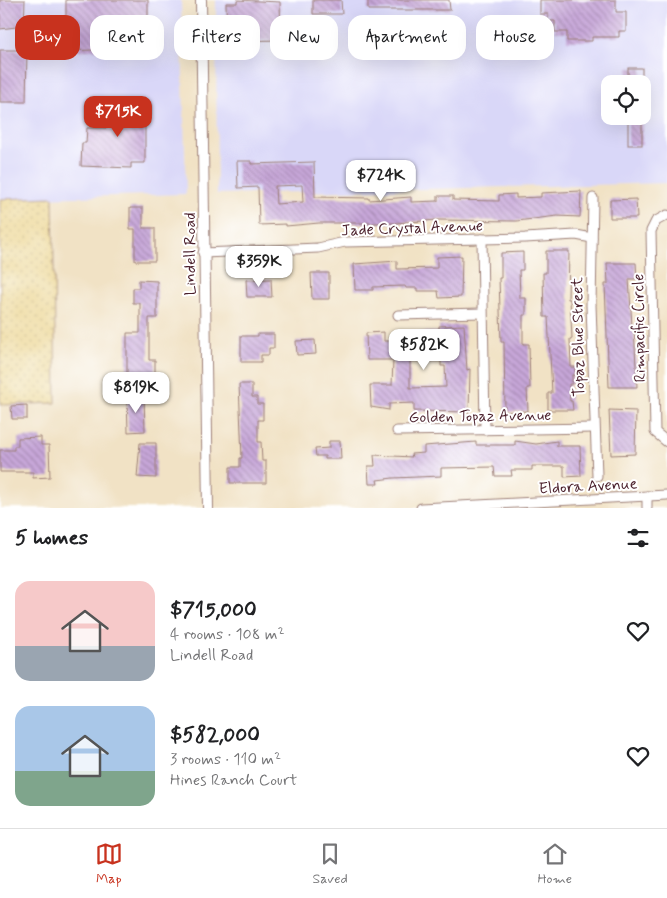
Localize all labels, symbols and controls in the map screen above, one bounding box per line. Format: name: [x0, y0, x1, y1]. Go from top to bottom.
chip: Buy: [15, 15, 80, 60]
chip: Rent: [90, 15, 164, 60]
chip: Filters: [174, 15, 260, 60]
chip: New: [270, 15, 338, 60]
chip: Apartment: [348, 15, 466, 60]
chip: House: [476, 15, 554, 60]
map controls: [601, 75, 651, 125]
button: locate: [601, 75, 651, 125]
pin: $715K: [83, 96, 153, 138]
text: $715K: [95, 101, 141, 122]
pin: $724K: [346, 160, 416, 202]
text: $724K: [357, 165, 405, 186]
street label: Lindell Road: [180, 212, 201, 296]
street label: Jade Crystal Avenue: [341, 216, 483, 241]
pin: $359K: [224, 246, 294, 288]
text: $359K: [237, 251, 281, 272]
street label: Rimpacific Circle: [628, 273, 651, 383]
street label: Topaz Blue Street: [567, 276, 590, 397]
pin: $582K: [389, 328, 459, 371]
text: $582K: [400, 334, 448, 355]
pin: $819K: [101, 372, 171, 414]
text: $819K: [113, 377, 159, 398]
street label: Golden Topaz Avenue: [409, 405, 551, 428]
street label: Eldora Avenue: [538, 473, 638, 500]
text: 5 homes: [15, 524, 88, 552]
icon: filters: [624, 524, 652, 552]
text: $715,000: [170, 596, 257, 624]
icon: home: [55, 601, 115, 661]
icon: heart: [624, 617, 652, 645]
text: 4 rooms · 108 m²: [170, 624, 285, 645]
text: Lindell Road: [170, 645, 253, 666]
text: $582,000: [170, 721, 260, 749]
icon: home: [55, 726, 115, 786]
icon: heart: [624, 742, 652, 770]
text: 3 rooms · 110 m²: [170, 749, 281, 770]
text: Hines Ranch Court: [170, 770, 297, 791]
tab: Map: [95, 840, 123, 888]
tab: Saved: [312, 840, 348, 888]
tab: Home: [537, 840, 572, 888]

